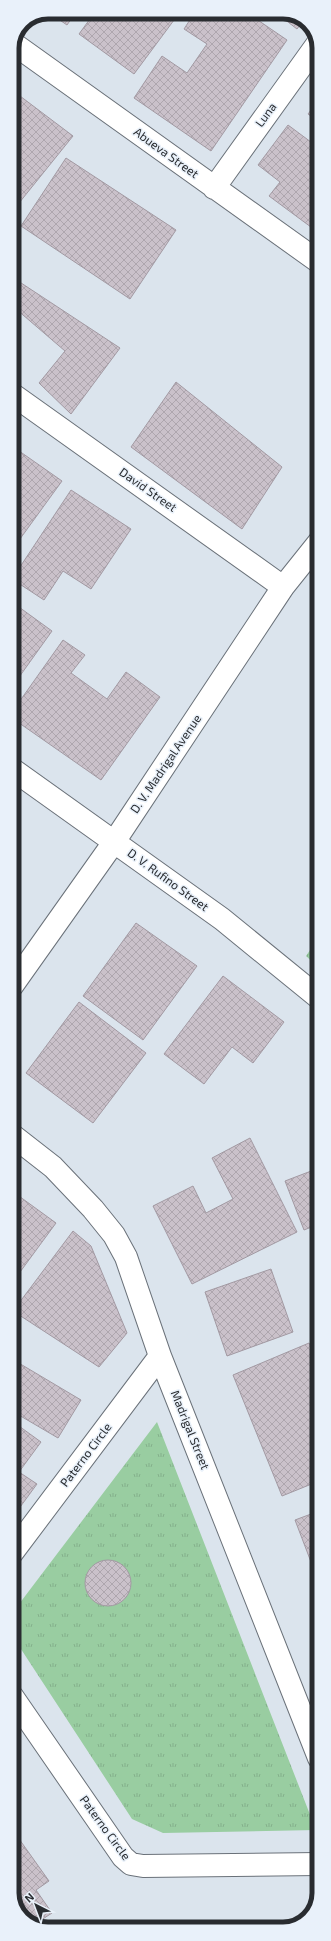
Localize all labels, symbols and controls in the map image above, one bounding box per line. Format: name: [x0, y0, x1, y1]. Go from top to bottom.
street label: Luna: [252, 100, 279, 129]
street label: Abueva Street: [132, 124, 202, 181]
street label: David Street: [117, 464, 180, 514]
street label: D. V. Madrigal Avenue: [127, 711, 203, 815]
street label: D. V. Rufino Street: [125, 845, 212, 913]
street label: Madrigal Street: [169, 1388, 213, 1472]
street label: Paterno Circle: [57, 1420, 114, 1489]
street label: Paterno Circle: [78, 1792, 134, 1862]
north arrow: [16, 1885, 56, 1925]
text: N: [22, 1890, 36, 1905]

